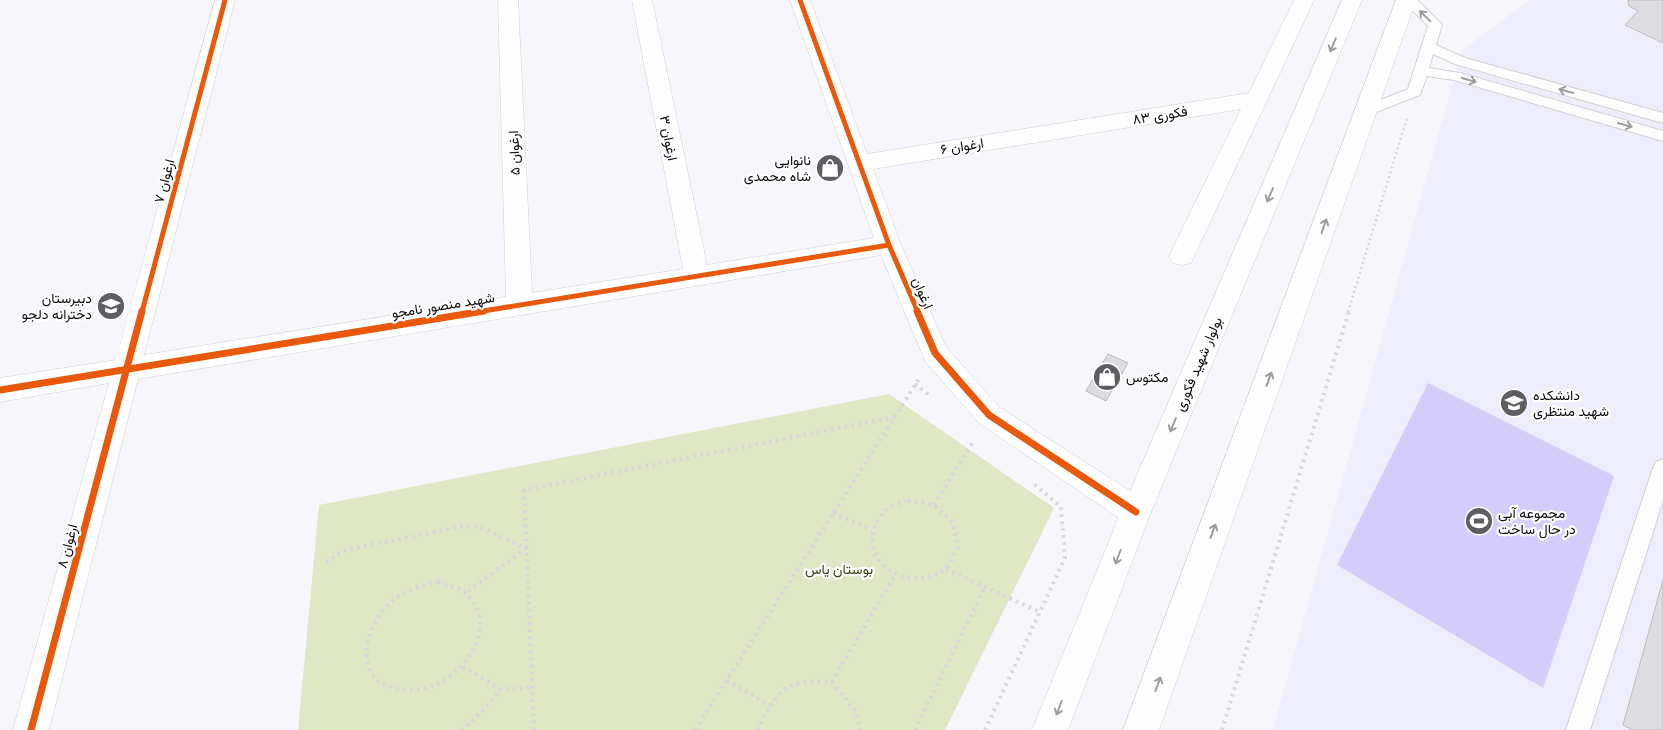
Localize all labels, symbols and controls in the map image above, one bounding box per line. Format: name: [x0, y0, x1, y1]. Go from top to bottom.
one-way arrow: [1419, 10, 1431, 22]
one-way arrow: [1328, 37, 1337, 52]
one-way arrow: [1461, 76, 1477, 86]
one-way arrow: [1558, 85, 1574, 95]
street label: فکوری ۸۳: [1131, 102, 1189, 128]
street label: ارغوان ۳: [656, 114, 682, 162]
one-way arrow: [1617, 121, 1633, 130]
street label: ارغوان ۵: [504, 130, 524, 176]
street label: ارغوان ۶: [939, 134, 985, 158]
place label: نانوایی شاه محمدی: [744, 151, 811, 185]
shop icon: نانوایی شاه محمدی: [815, 153, 845, 183]
street label: ارغوان ۷: [149, 157, 179, 205]
one-way arrow: [1264, 187, 1274, 202]
one-way arrow: [1320, 219, 1329, 234]
street label: ارغوان: [908, 274, 938, 312]
street label: شهید منصور نامجو: [390, 288, 496, 322]
place label: دبیرستان دخترانه دلجو: [22, 289, 92, 323]
school or university icon: دبیرستان دخترانه دلجو: [96, 291, 126, 321]
street label: بولوار شهید فکوری: [1170, 314, 1226, 414]
shop icon: مکتوس: [1092, 362, 1122, 392]
place label: مکتوس: [1126, 368, 1168, 386]
one-way arrow: [1265, 371, 1274, 387]
place label: دانشکده شهید منتظری: [1533, 386, 1609, 420]
school or university icon: دانشکده شهید منتظری: [1499, 388, 1529, 418]
one-way arrow: [1167, 417, 1177, 432]
place label: مجموعه آبی در حال ساخت: [1498, 504, 1576, 539]
sports icon: مجموعه آبی در حال ساخت: [1464, 506, 1494, 536]
street label: ارغوان ۸: [52, 522, 82, 570]
one-way arrow: [1209, 524, 1218, 540]
one-way arrow: [1113, 549, 1122, 564]
park label: بوستان یاس: [805, 560, 873, 578]
one-way arrow: [1154, 677, 1163, 692]
one-way arrow: [1053, 701, 1062, 716]

